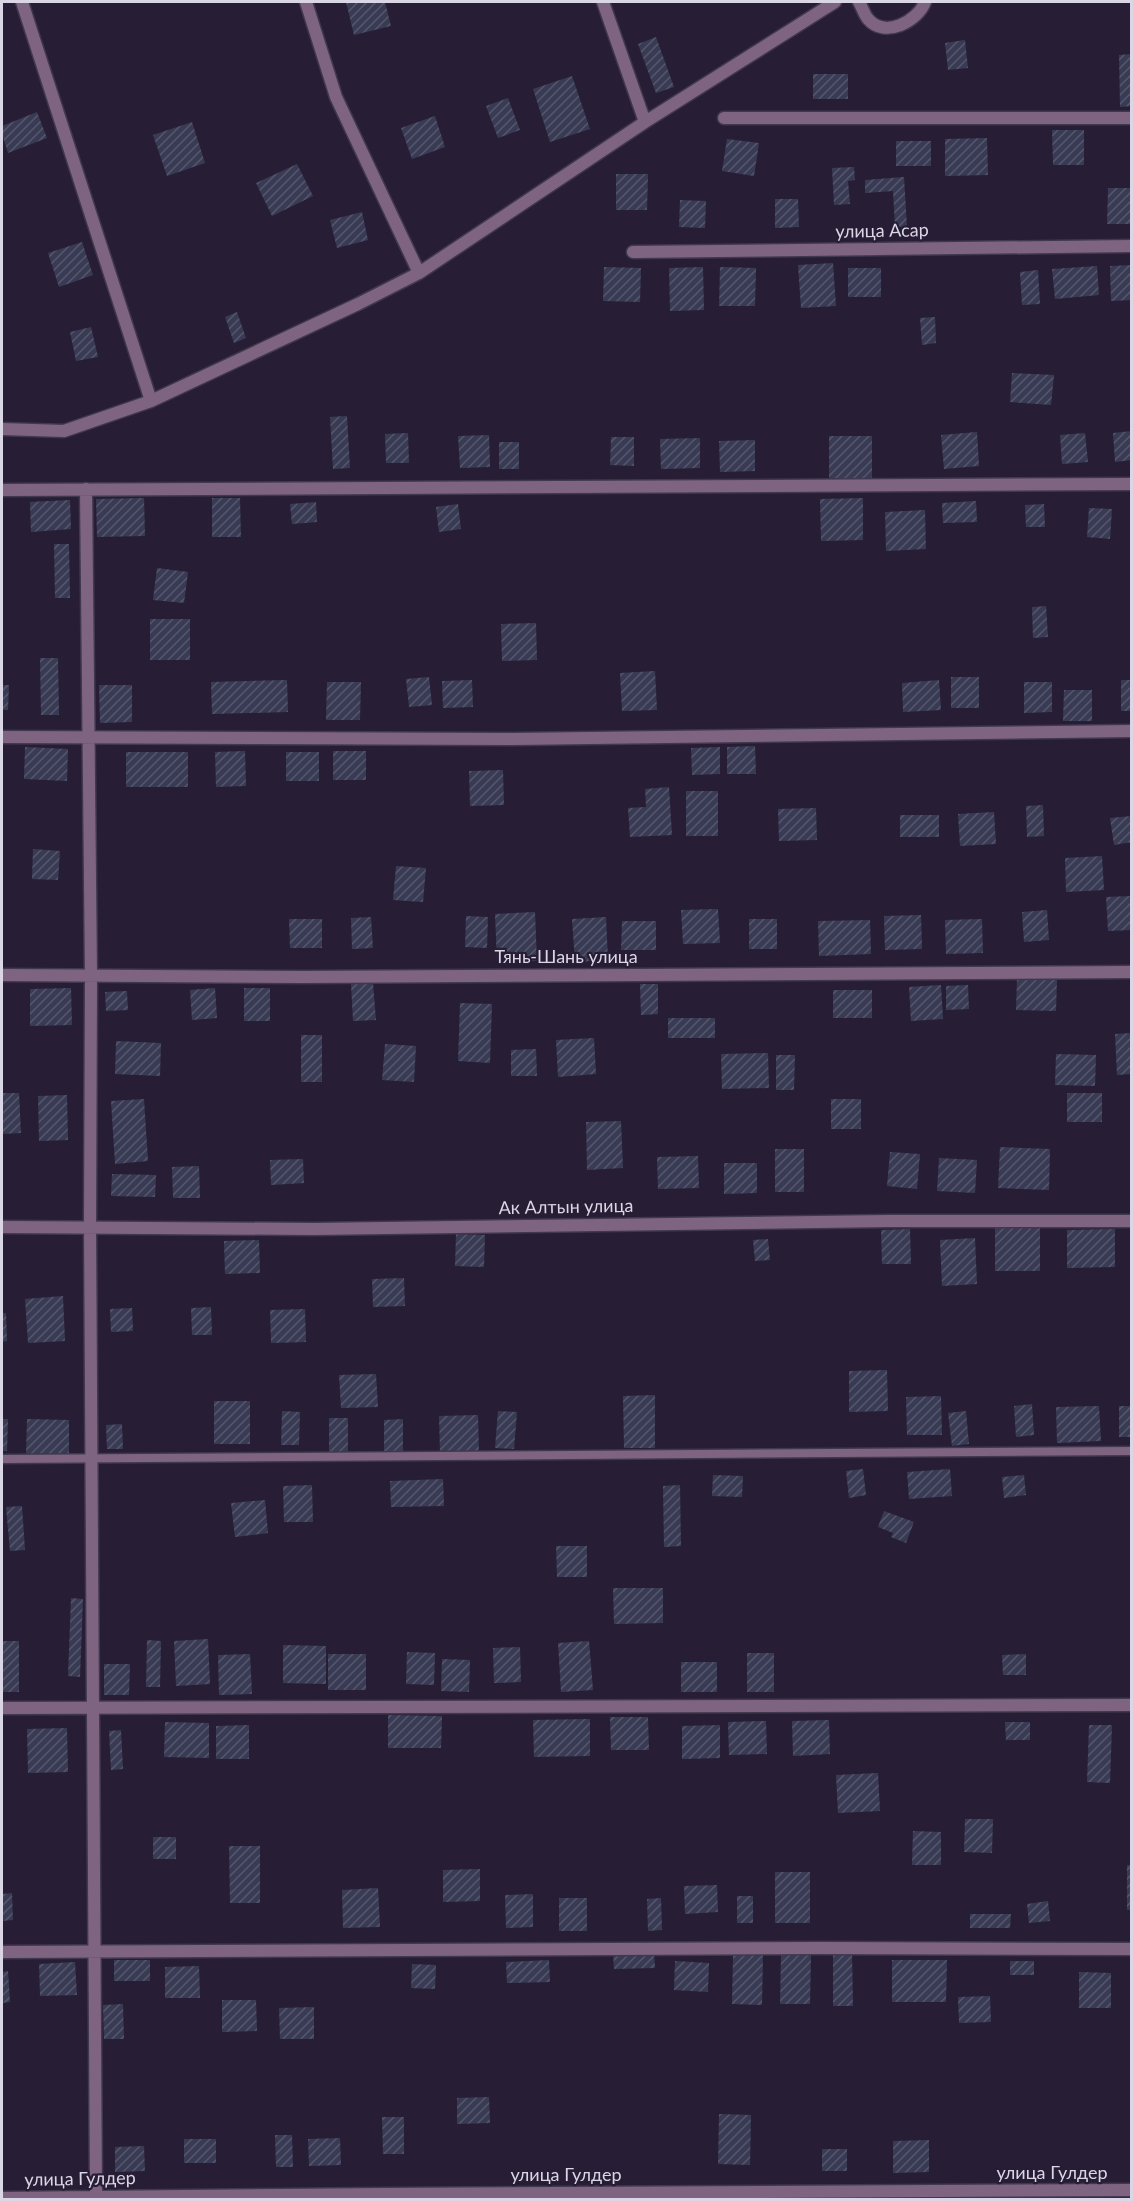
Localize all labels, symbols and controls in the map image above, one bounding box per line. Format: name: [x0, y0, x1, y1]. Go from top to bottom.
street label: улица Асар: [835, 218, 929, 242]
street label: Тянь-Шань улица: [494, 945, 638, 967]
street label: Ак Алтын улица: [498, 1194, 634, 1218]
street label: улица Гулдер: [996, 2161, 1108, 2183]
street label: улица Гулдер: [510, 2163, 622, 2185]
street label: улица Гулдер: [24, 2166, 136, 2190]

